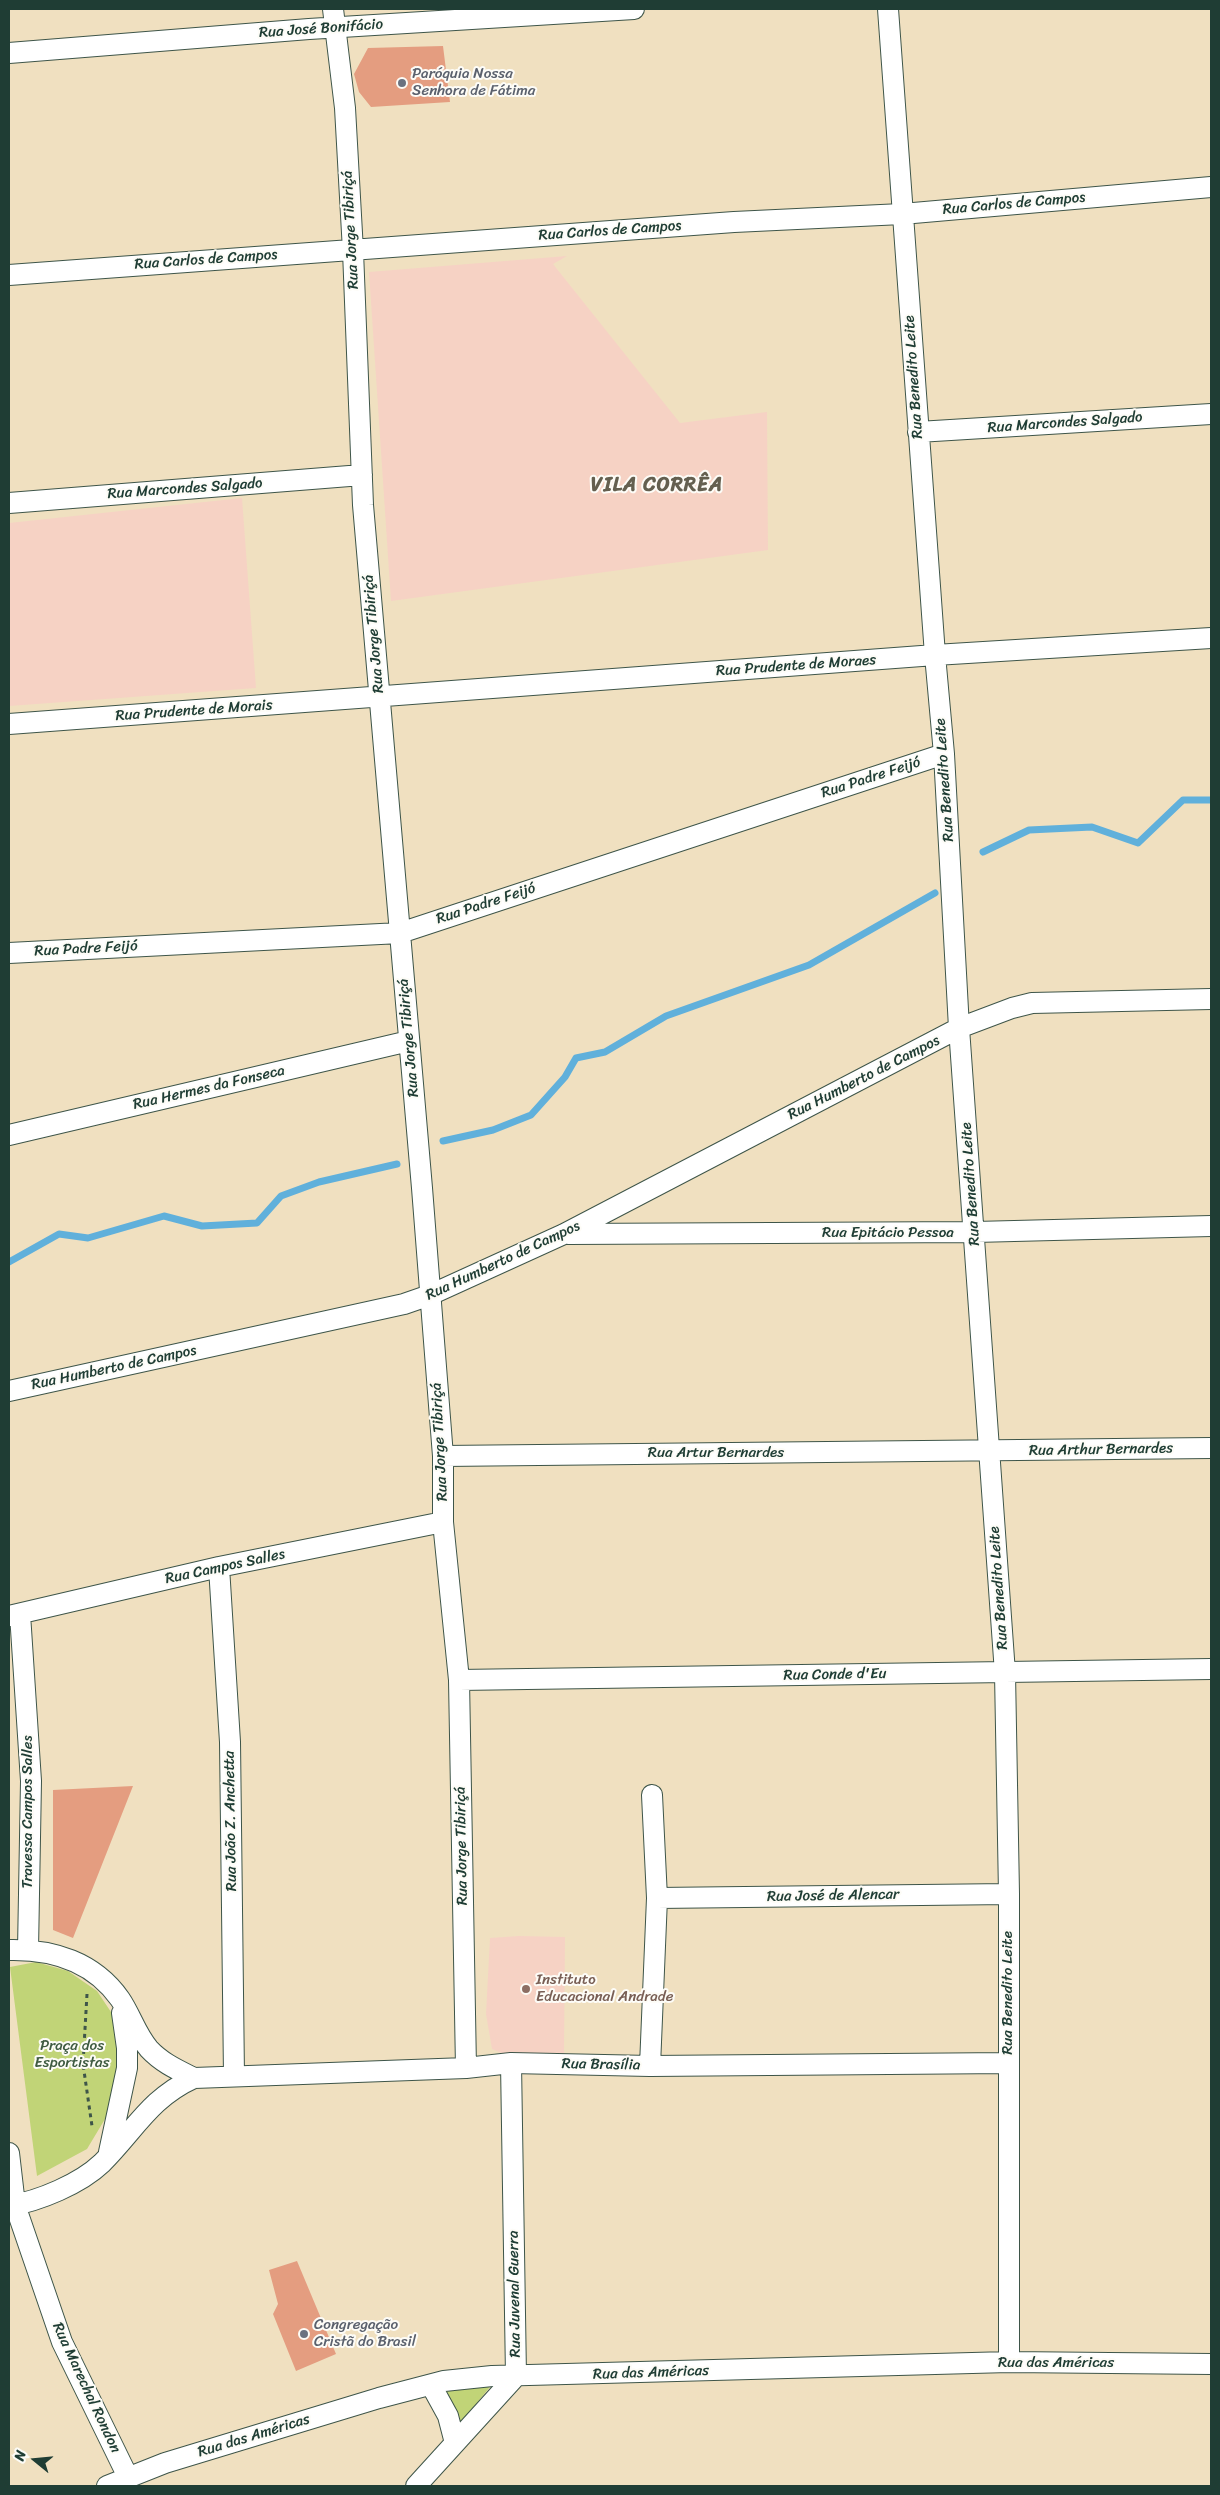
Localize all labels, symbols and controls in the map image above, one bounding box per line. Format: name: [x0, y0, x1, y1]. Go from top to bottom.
street label: Rua José Bonifácio: [258, 16, 384, 42]
place label: Paróquia Nossa Senhora de Fátima: [412, 65, 535, 100]
marker: Paróquia Nossa Senhora de Fátima: [396, 77, 408, 89]
street label: Rua Jorge Tibiriçá: [339, 170, 363, 290]
street label: Rua Carlos de Campos: [942, 189, 1086, 219]
street label: Rua Carlos de Campos: [538, 217, 682, 245]
street label: Rua Carlos de Campos: [134, 246, 278, 274]
street label: Rua Benedito Leite: [901, 315, 927, 439]
street label: Rua Marcondes Salgado: [987, 409, 1143, 437]
district label: VILA CORRÊA: [590, 474, 724, 498]
street label: Rua Marcondes Salgado: [107, 475, 263, 503]
street label: Rua Jorge Tibiriçá: [360, 574, 388, 694]
street label: Rua Prudente de Moraes: [715, 651, 877, 681]
street label: Rua Prudente de Morais: [115, 697, 273, 725]
street label: Rua Benedito Leite: [932, 718, 958, 842]
street label: Rua Padre Feijó: [819, 753, 923, 803]
street label: Rua Padre Feijó: [434, 879, 538, 929]
street label: Rua Padre Feijó: [34, 937, 138, 961]
street label: Rua Jorge Tibiriçá: [395, 978, 423, 1098]
street label: Rua Humberto de Campos: [785, 1032, 943, 1124]
street label: Rua Hermes da Fonseca: [131, 1062, 287, 1114]
street label: Rua Benedito Leite: [958, 1122, 984, 1246]
street label: Rua Humberto de Campos: [423, 1217, 583, 1305]
street label: Rua Epitácio Pessoa: [822, 1224, 954, 1242]
street label: Rua Humberto de Campos: [30, 1342, 198, 1394]
street label: Rua Jorge Tibiriçá: [428, 1382, 452, 1502]
street label: Rua Arthur Bernardes: [1029, 1440, 1173, 1460]
street label: Rua Artur Bernardes: [648, 1444, 784, 1462]
street label: Rua Benedito Leite: [986, 1526, 1012, 1650]
street label: Rua Campos Salles: [163, 1546, 287, 1588]
street label: Rua Conde d'Eu: [783, 1665, 887, 1685]
street label: Travessa Campos Salles: [19, 1735, 37, 1889]
street label: Rua João Z. Anchetta: [221, 1751, 241, 1891]
street label: Rua Jorge Tibiriçá: [452, 1786, 472, 1906]
street label: Rua José de Alencar: [767, 1886, 899, 1906]
street label: Rua Benedito Leite: [999, 1931, 1017, 2055]
place label: Instituto Educacional Andrade: [536, 1971, 673, 2006]
marker: Instituto Educacional Andrade: [520, 1983, 532, 1995]
park label: Praça dos Esportistas: [35, 2037, 109, 2072]
street label: Rua Brasília: [561, 2055, 641, 2075]
street label: Rua Juvenal Guerra: [505, 2230, 525, 2358]
place label: Congregação Cristã do Brasil: [314, 2316, 416, 2351]
street label: Rua Marechal Rondon: [48, 2320, 124, 2456]
marker: Congregação Cristã do Brasil: [298, 2328, 310, 2340]
street label: Rua das Américas: [998, 2354, 1114, 2372]
street label: Rua das Américas: [593, 2362, 709, 2384]
street label: Rua das Américas: [196, 2410, 312, 2462]
north arrow: [10, 2435, 60, 2485]
text: N: [7, 2447, 34, 2464]

